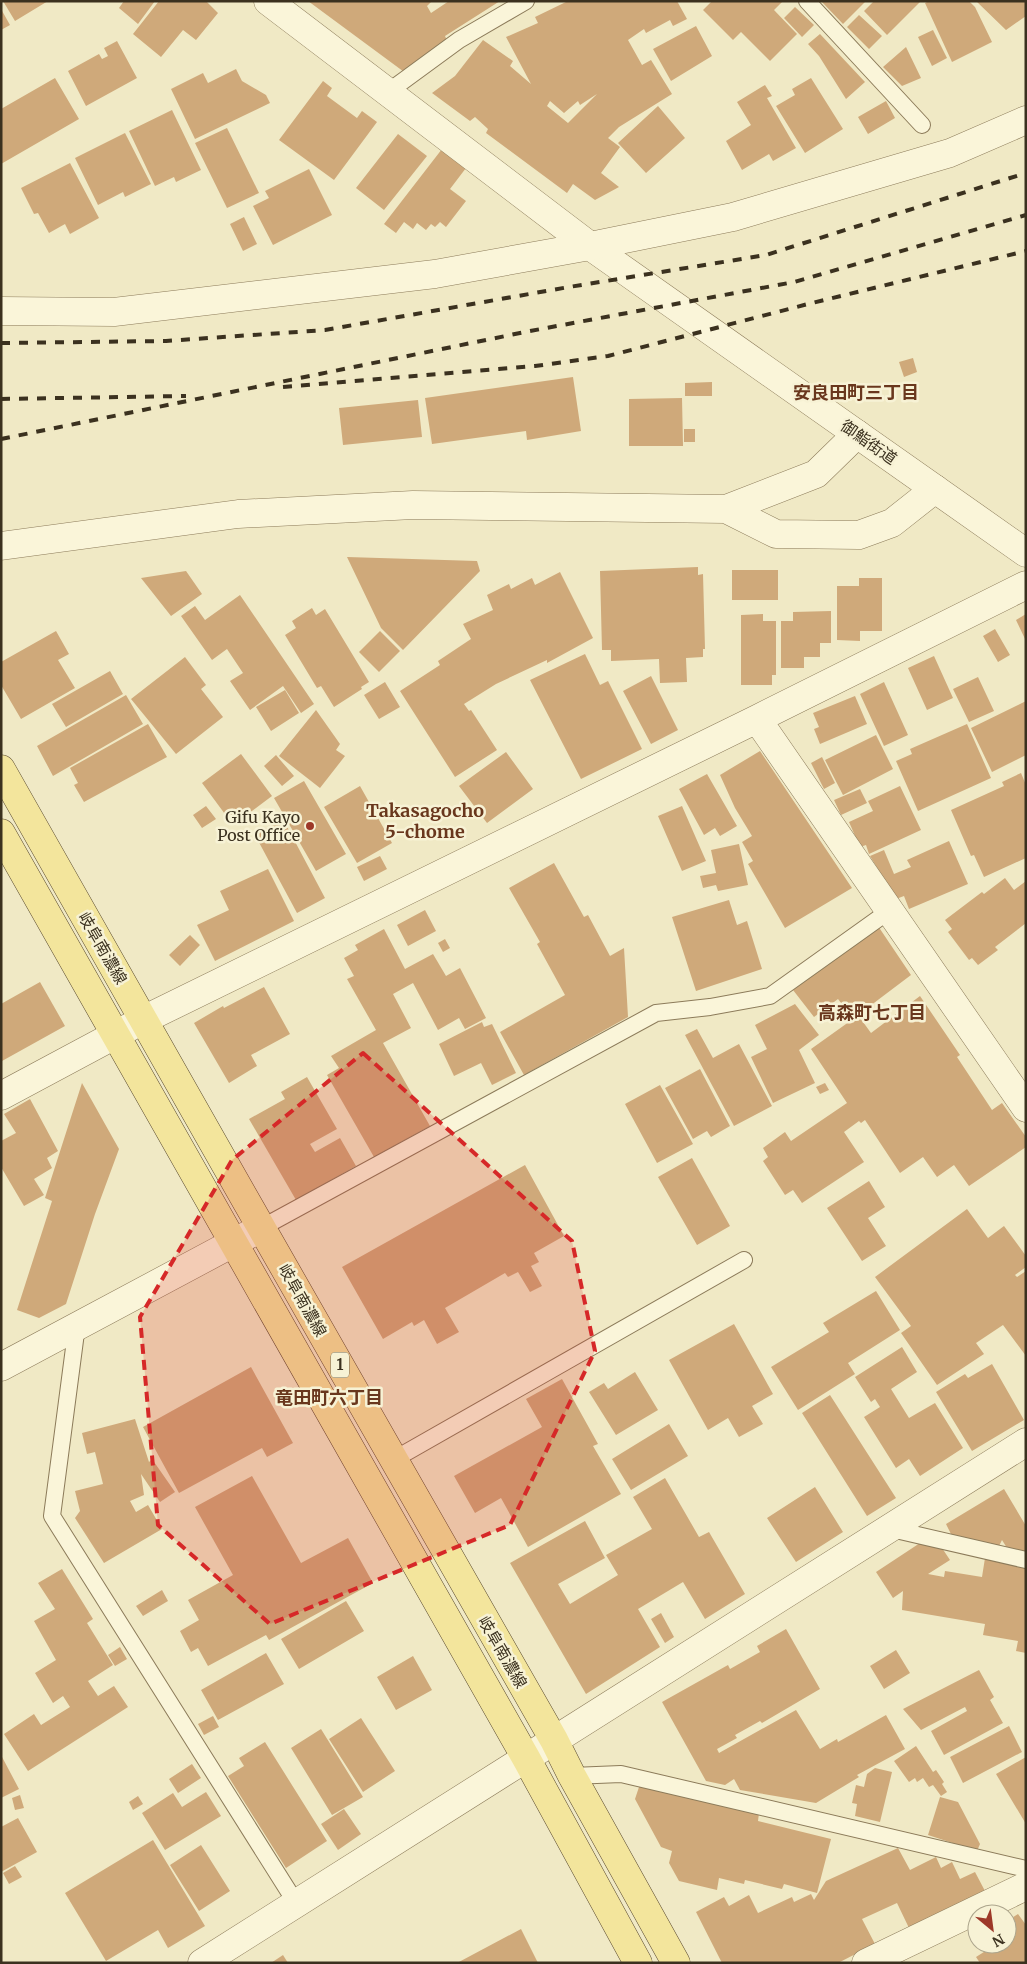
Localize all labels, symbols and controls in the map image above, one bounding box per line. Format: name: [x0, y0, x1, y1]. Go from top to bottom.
district label: 安良田町三丁目: [793, 381, 919, 404]
street label: 御鮨街道: [837, 415, 901, 469]
district label: Takasagocho 5-chome: [366, 799, 484, 843]
place label: Gifu Kayo Post Office: [217, 807, 300, 845]
marker: Gifu Kayo Post Office: [304, 820, 316, 832]
street label: 岐阜南濃線: [74, 908, 132, 988]
district label: 高森町七丁目: [818, 1001, 926, 1024]
street label: 岐阜南濃線: [275, 1260, 331, 1340]
road number: 1: [331, 1352, 349, 1378]
district label: 竜田町六丁目: [275, 1386, 383, 1409]
street label: 岐阜南濃線: [474, 1612, 532, 1692]
north arrow: [967, 1904, 1017, 1954]
text: N: [989, 1930, 1008, 1951]

